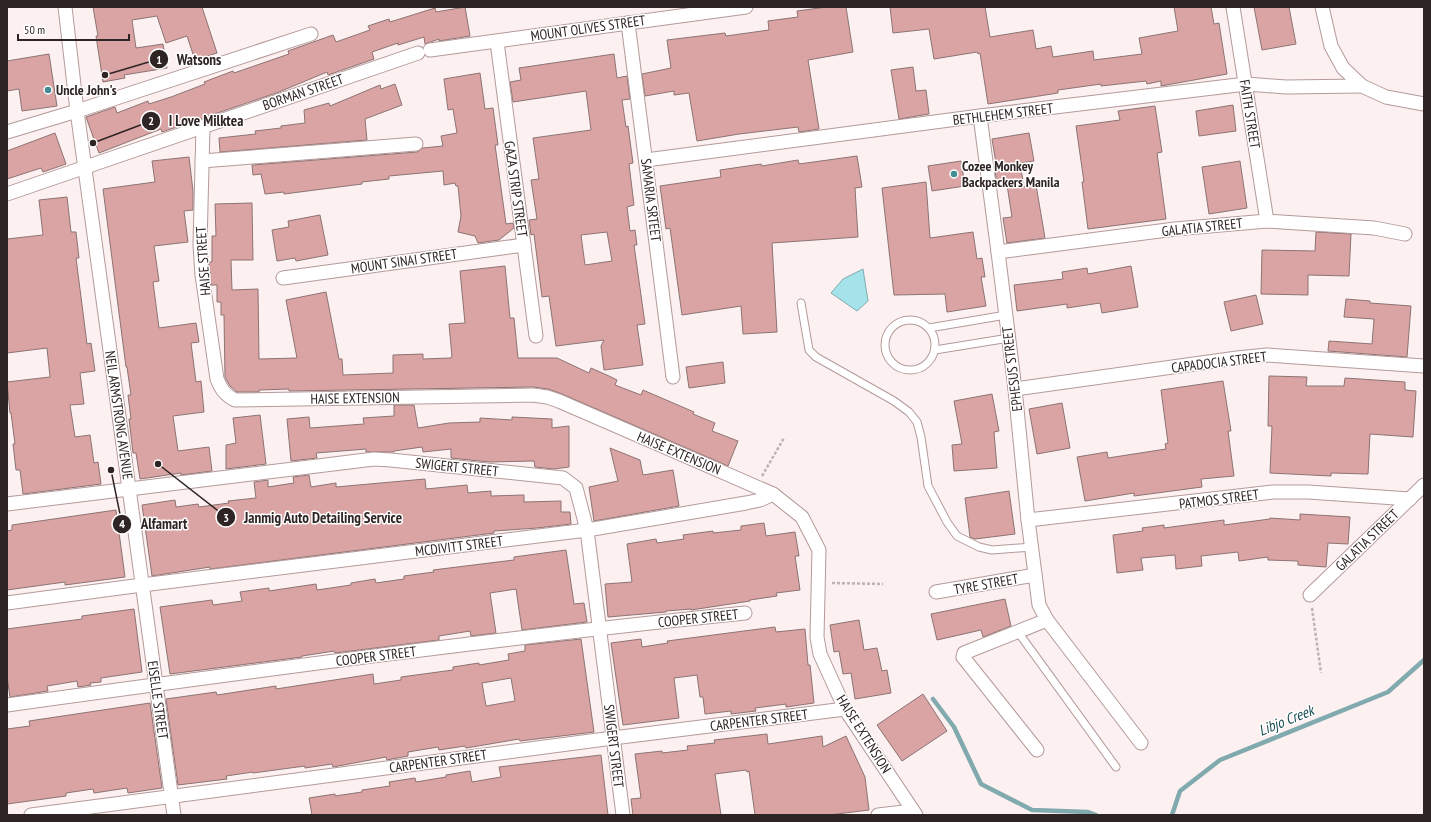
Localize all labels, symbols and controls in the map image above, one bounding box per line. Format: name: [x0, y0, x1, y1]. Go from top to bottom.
street label: MOUNT OLIVES STREET: [529, 11, 647, 45]
scale bar: [18, 16, 129, 42]
text: 50 m: [24, 22, 45, 37]
callout: Watsons: [149, 46, 230, 73]
text: Watsons: [176, 50, 221, 69]
text: 1: [156, 52, 162, 67]
street label: BORMAN STREET: [260, 70, 346, 114]
street label: FAITH STREET: [1236, 78, 1264, 151]
place label: Uncle John's: [56, 81, 117, 99]
marker: Uncle John's: [43, 85, 53, 95]
street label: BETHLEHEM STREET: [952, 99, 1055, 129]
callout: I Love Milktea: [141, 107, 252, 134]
text: I Love Milktea: [169, 111, 243, 130]
text: 2: [148, 113, 154, 128]
street label: GAZA STRIP STREET: [500, 140, 532, 239]
street label: SAMARIA SRTEET: [637, 157, 665, 243]
place label: Cozee Monkey Backpackers Manila: [962, 157, 1060, 191]
marker: Cozee Monkey Backpackers Manila: [949, 169, 959, 179]
street label: GALATIA STREET: [1161, 214, 1244, 240]
street label: HAISE STREET: [192, 225, 214, 296]
street label: MOUNT SINAI STREET: [350, 245, 459, 277]
street label: EPHESUS STREET: [998, 325, 1026, 412]
street label: CAPADOCIA STREET: [1170, 347, 1268, 377]
street label: NEIL ARMSTRONG AVENUE: [101, 350, 137, 480]
street label: HAISE EXTENSION: [310, 388, 400, 408]
street label: HAISE EXTENSION: [634, 427, 724, 479]
street label: SWIGERT STREET: [414, 454, 500, 480]
street label: PATMOS STREET: [1178, 485, 1261, 513]
callout: Janmig Auto Detailing Service: [216, 504, 410, 531]
street label: GALATIA STREET: [1332, 505, 1403, 575]
text: Janmig Auto Detailing Service: [243, 508, 402, 527]
text: 3: [223, 510, 229, 525]
callout: Alfamart: [112, 511, 195, 538]
text: Alfamart: [140, 514, 188, 533]
text: 4: [119, 516, 125, 531]
street label: MCDIVITT STREET: [414, 532, 505, 560]
street label: TYRE STREET: [952, 569, 1020, 599]
street label: COOPER STREET: [657, 605, 740, 631]
street label: COOPER STREET: [335, 642, 418, 670]
street label: EISELLE STREET: [144, 660, 173, 741]
street label: HAISE EXTENSION: [833, 691, 895, 777]
water label: Libjo Creek: [1256, 700, 1318, 740]
street label: SWIGERT STREET: [600, 703, 628, 789]
street label: CARPENTER STREET: [709, 705, 810, 735]
street label: CARPENTER STREET: [388, 745, 489, 777]

